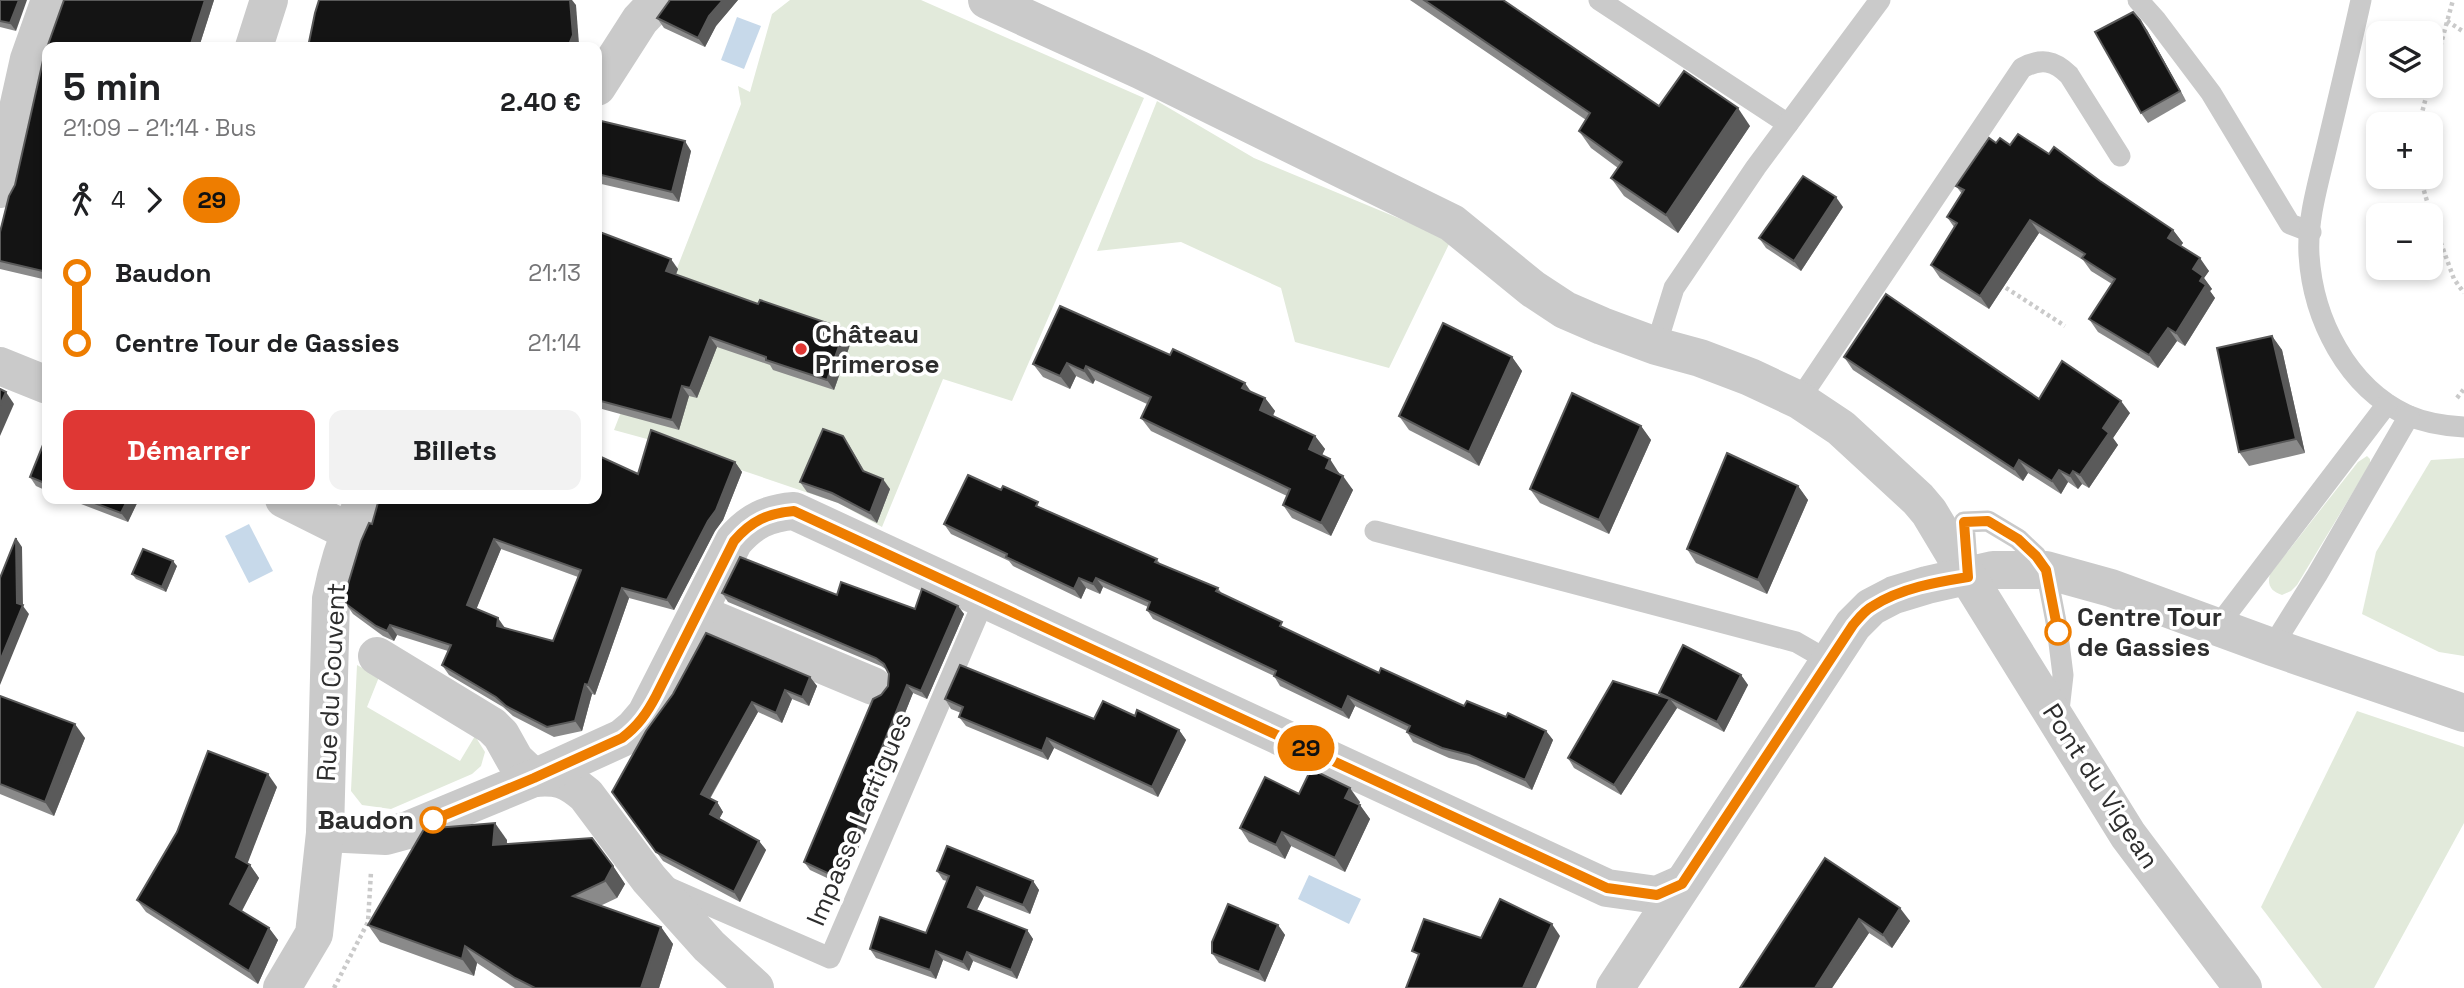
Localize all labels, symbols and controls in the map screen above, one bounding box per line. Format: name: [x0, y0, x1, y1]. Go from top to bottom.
map controls: [2366, 21, 2443, 280]
button: layers: [2366, 21, 2443, 98]
text: 5 min: [63, 63, 161, 111]
text: 2.40 €: [500, 85, 581, 119]
button: +: [2366, 112, 2443, 189]
text: 21:09 – 21:14 · Bus: [63, 113, 256, 143]
icon: walk: [63, 181, 101, 219]
icon: forward: [135, 181, 173, 219]
text: 29: [197, 184, 226, 215]
text: 4: [111, 185, 125, 215]
button: −: [2366, 203, 2443, 280]
text: Baudon: [115, 256, 211, 290]
text: 21:13: [528, 258, 581, 288]
place label: Château Primerose: [815, 317, 940, 381]
text: Centre Tour de Gassies: [115, 326, 400, 360]
text: 21:14: [528, 328, 581, 358]
marker: Château Primerose: [793, 341, 809, 357]
button: Démarrer: [63, 410, 315, 490]
button: Billets: [329, 410, 581, 490]
street label: Rue du Couvent: [309, 582, 353, 782]
place label: Centre Tour de Gassies: [2077, 600, 2222, 664]
marker: Centre Tour de Gassies: [2045, 619, 2071, 645]
street label: Pont du Vigean: [2035, 697, 2167, 875]
street label: Impasse Lartigues: [799, 707, 919, 931]
line badge: 29: [1274, 725, 1338, 771]
text: 29: [1292, 732, 1321, 763]
place label: Baudon: [318, 803, 414, 837]
marker: Baudon: [420, 807, 446, 833]

